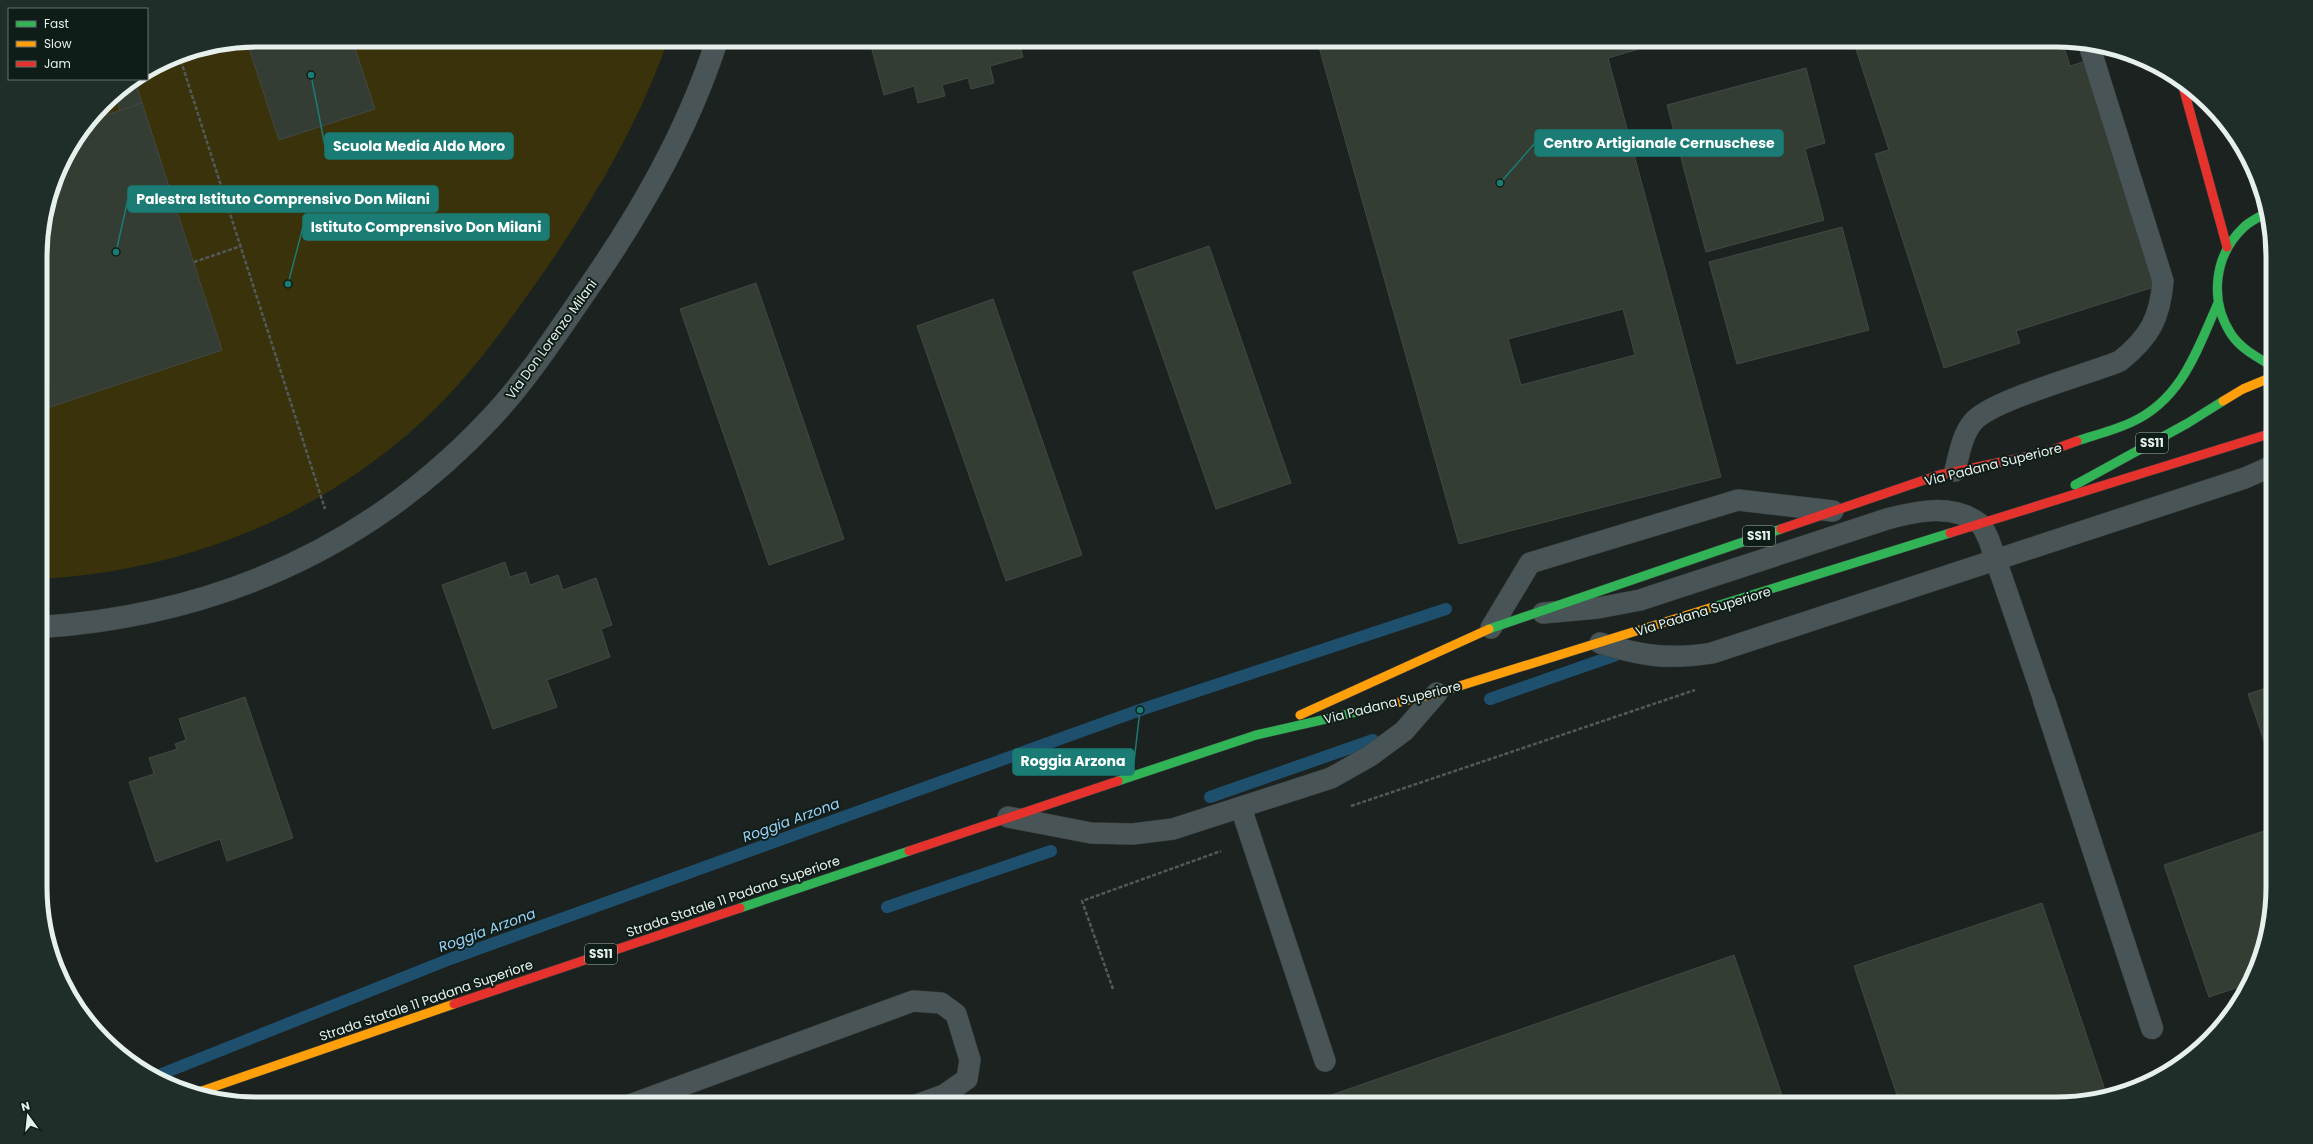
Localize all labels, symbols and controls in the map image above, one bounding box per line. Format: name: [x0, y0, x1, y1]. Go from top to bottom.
legend: [8, 8, 148, 80]
text: Fast: [44, 15, 69, 32]
text: Slow: [44, 35, 72, 52]
text: Jam: [44, 55, 71, 72]
callout: Centro Artigianale Cernuschese: [1535, 130, 1783, 156]
callout: Scuola Media Aldo Moro: [325, 133, 513, 159]
text: Centro Artigianale Cernuschese: [1543, 133, 1775, 153]
text: Scuola Media Aldo Moro: [333, 136, 505, 156]
callout: Palestra Istituto Comprensivo Don Milani: [128, 186, 438, 212]
text: Palestra Istituto Comprensivo Don Milani: [136, 189, 430, 209]
callout: Istituto Comprensivo Don Milani: [303, 214, 549, 240]
text: Istituto Comprensivo Don Milani: [311, 217, 541, 237]
street label: Via Don Lorenzo Milani: [501, 275, 602, 403]
road number: SS11: [2136, 433, 2168, 453]
street label: Via Padana Superiore: [1923, 438, 2064, 491]
road number: SS11: [1743, 526, 1775, 546]
street label: Via Padana Superiore: [1633, 582, 1773, 641]
street label: Via Padana Superiore: [1322, 676, 1463, 729]
callout: Roggia Arzona: [1013, 749, 1134, 775]
text: Roggia Arzona: [1021, 751, 1125, 771]
water label: Roggia Arzona: [740, 793, 843, 847]
street label: Strada Statale 11 Padana Superiore: [624, 851, 843, 942]
water label: Roggia Arzona: [436, 903, 539, 957]
road number: SS11: [585, 944, 617, 964]
street label: Strada Statale 11 Padana Superiore: [317, 955, 536, 1046]
north arrow: [8, 1096, 48, 1136]
text: N: [19, 1098, 31, 1115]

